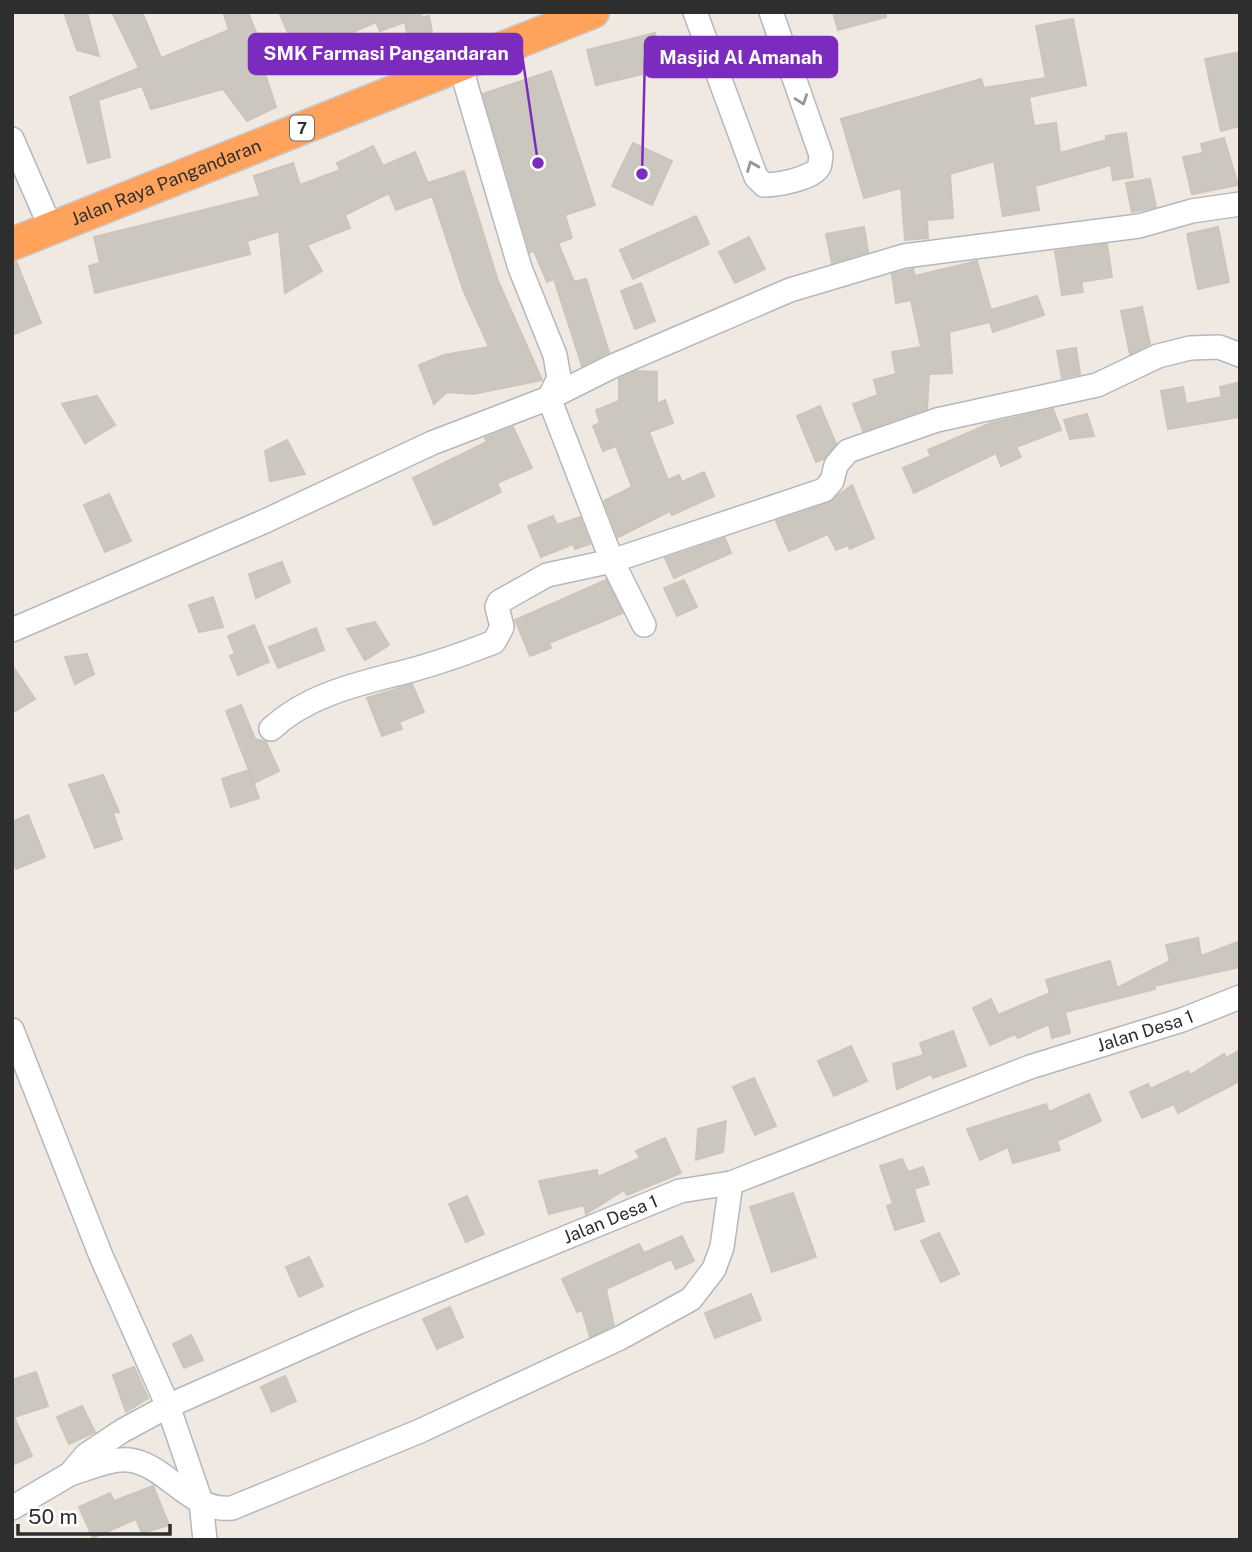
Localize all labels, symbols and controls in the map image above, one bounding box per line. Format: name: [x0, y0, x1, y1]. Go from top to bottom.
callout: SMK Farmasi Pangandaran: [249, 34, 522, 74]
callout: Masjid Al Amanah: [645, 37, 837, 77]
text: SMK Farmasi Pangandaran: [263, 42, 509, 64]
text: Masjid Al Amanah: [659, 46, 823, 68]
one-way arrow: [794, 93, 808, 105]
road number: 7: [290, 116, 314, 140]
street label: Jalan Raya Pangandaran: [68, 135, 264, 229]
one-way arrow: [747, 161, 761, 173]
street label: Jalan Desa 1: [1094, 1005, 1197, 1056]
street label: Jalan Desa 1: [560, 1190, 661, 1248]
scale bar: [18, 1492, 170, 1536]
text: 50 m: [28, 1504, 78, 1529]

